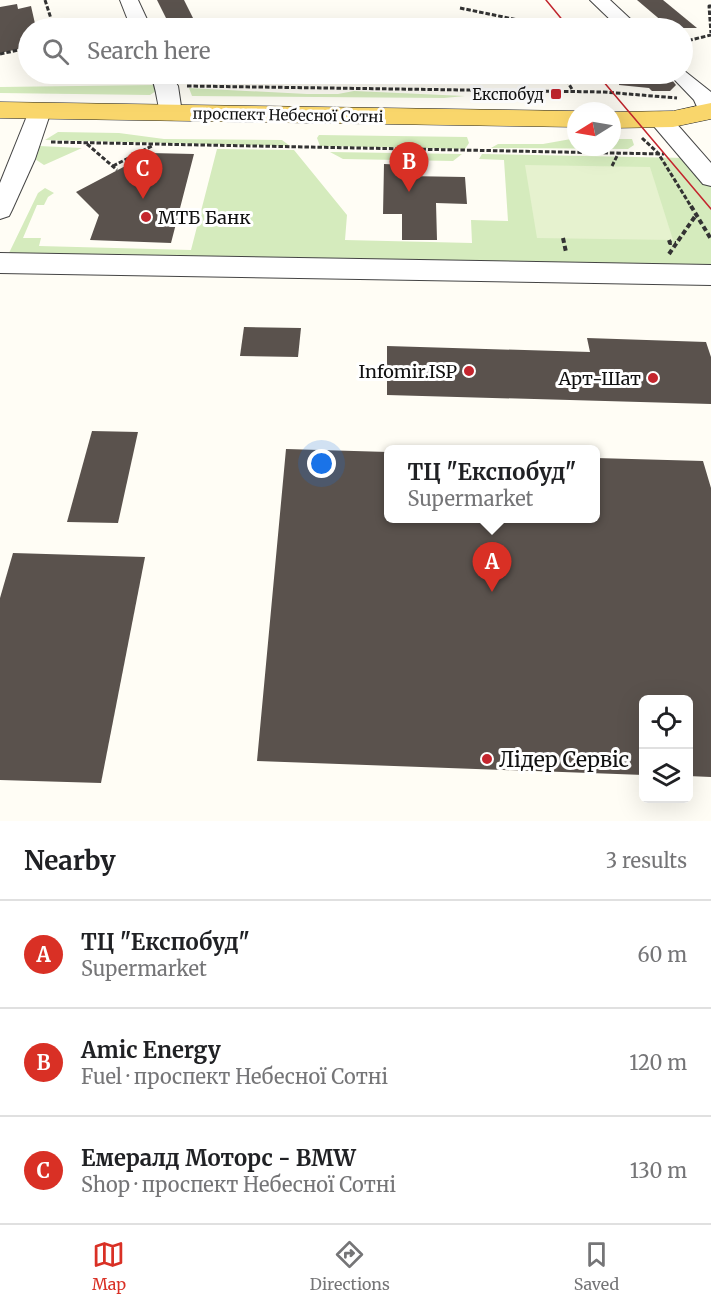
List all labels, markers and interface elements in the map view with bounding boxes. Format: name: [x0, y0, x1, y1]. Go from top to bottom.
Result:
search box: [18, 18, 693, 84]
icon: search: [39, 35, 72, 68]
text: Search here: [87, 37, 210, 65]
place label: Експобуд: [472, 85, 544, 104]
marker: Експобуд: [549, 87, 563, 101]
north arrow: [567, 102, 621, 156]
street label: проспект Небесної Сотні: [192, 104, 384, 126]
pin: B: [390, 142, 428, 192]
pin: C: [124, 150, 162, 199]
place label: МТБ Банк: [158, 206, 251, 229]
marker: МТБ Банк: [139, 210, 153, 224]
place label: Infomir.ISP: [359, 360, 457, 383]
marker: Infomir.ISP: [462, 364, 476, 378]
place label: Арт-Шат: [558, 367, 641, 390]
marker: Арт-Шат: [646, 371, 660, 385]
popup: [384, 445, 600, 523]
your location: [307, 449, 336, 478]
text: ТЦ "Експобуд": [408, 458, 576, 486]
text: Supermarket: [408, 486, 533, 511]
pin: A: [472, 542, 512, 592]
map controls: [639, 695, 693, 803]
button: locate: [639, 695, 693, 749]
place label: Лідер Сервіс: [499, 746, 629, 773]
button: layers: [639, 749, 693, 803]
marker: Лідер Сервіс: [480, 752, 494, 766]
text: Nearby: [24, 844, 116, 877]
text: 3 results: [606, 848, 687, 873]
text: ТЦ "Експобуд": [81, 928, 250, 956]
text: A: [36, 942, 51, 967]
text: 60 m: [637, 942, 687, 967]
text: Supermarket: [81, 956, 207, 981]
text: Amic Energy: [81, 1036, 221, 1064]
text: B: [37, 1050, 50, 1075]
text: 120 m: [629, 1050, 687, 1075]
text: Fuel · проспект Небесної Сотні: [81, 1064, 388, 1089]
text: Емералд Моторс - BMW: [81, 1144, 356, 1172]
text: C: [37, 1158, 50, 1183]
text: 130 m: [630, 1158, 687, 1183]
text: Shop · проспект Небесної Сотні: [81, 1172, 396, 1197]
tab: Map: [92, 1238, 126, 1294]
tab: Directions: [310, 1238, 390, 1294]
tab: Saved: [574, 1238, 619, 1294]

